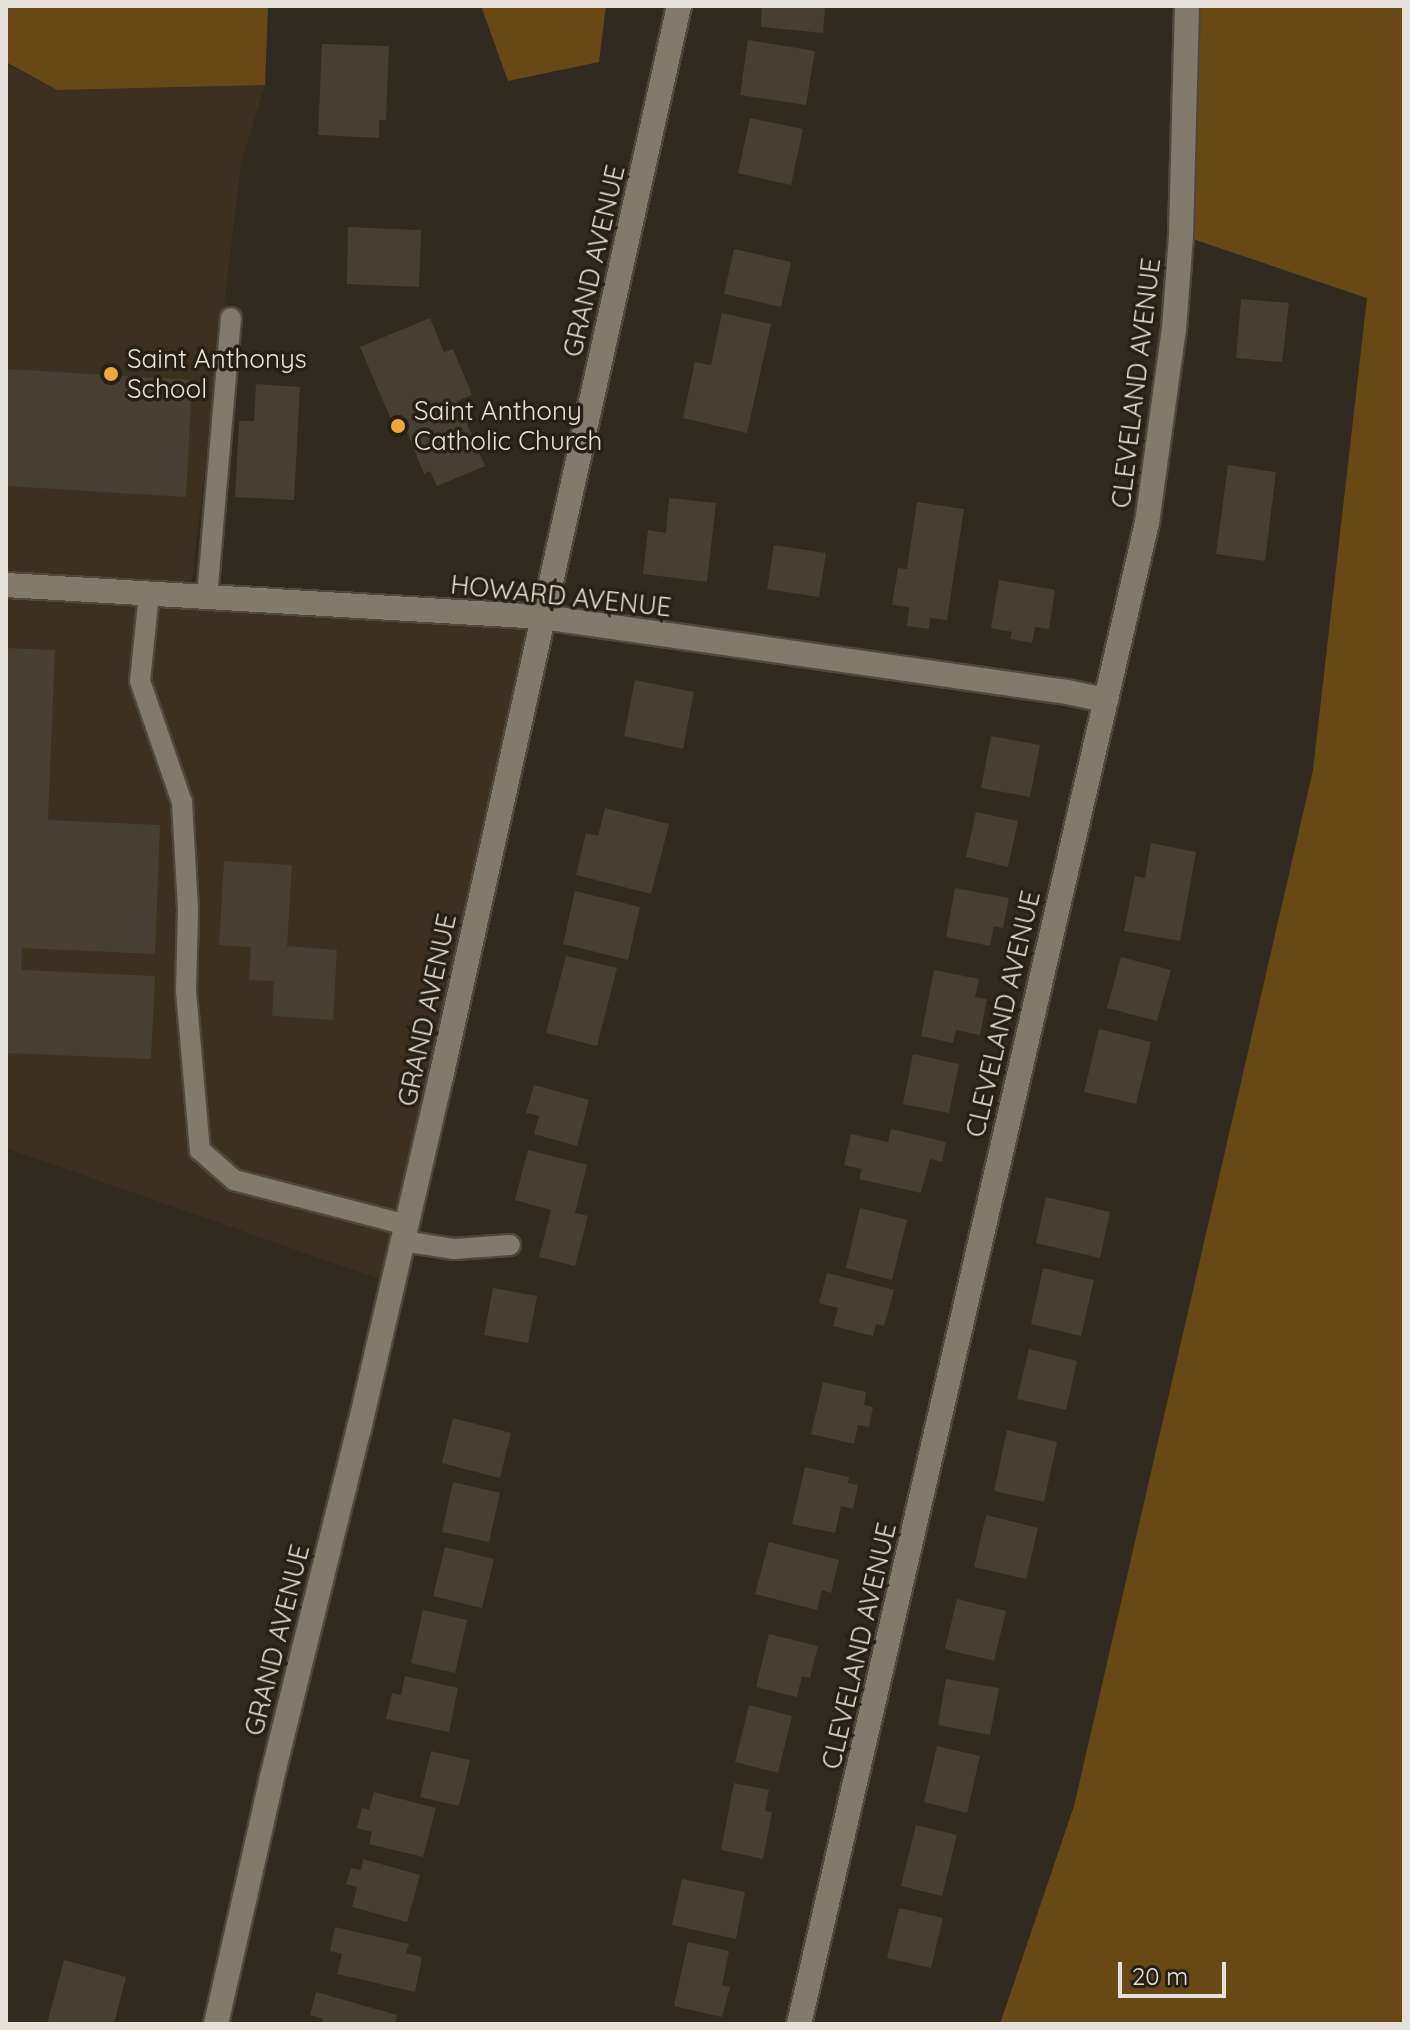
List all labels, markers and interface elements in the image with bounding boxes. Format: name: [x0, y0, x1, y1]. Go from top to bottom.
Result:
street label: GRAND AVENUE: [557, 162, 631, 360]
street label: CLEVELAND AVENUE: [1105, 256, 1167, 510]
place label: Saint Anthonys School: [127, 343, 307, 404]
marker: Saint Anthonys School: [102, 365, 120, 383]
place label: Saint Anthony Catholic Church: [414, 395, 602, 456]
marker: Saint Anthony Catholic Church: [389, 417, 407, 435]
street label: HOWARD AVENUE: [449, 569, 673, 623]
street label: CLEVELAND AVENUE: [959, 888, 1047, 1140]
street label: GRAND AVENUE: [391, 911, 463, 1109]
street label: CLEVELAND AVENUE: [815, 1520, 903, 1772]
street label: GRAND AVENUE: [238, 1541, 316, 1739]
scale bar: [1122, 1946, 1230, 1996]
text: 20 m: [1132, 1961, 1188, 1991]

